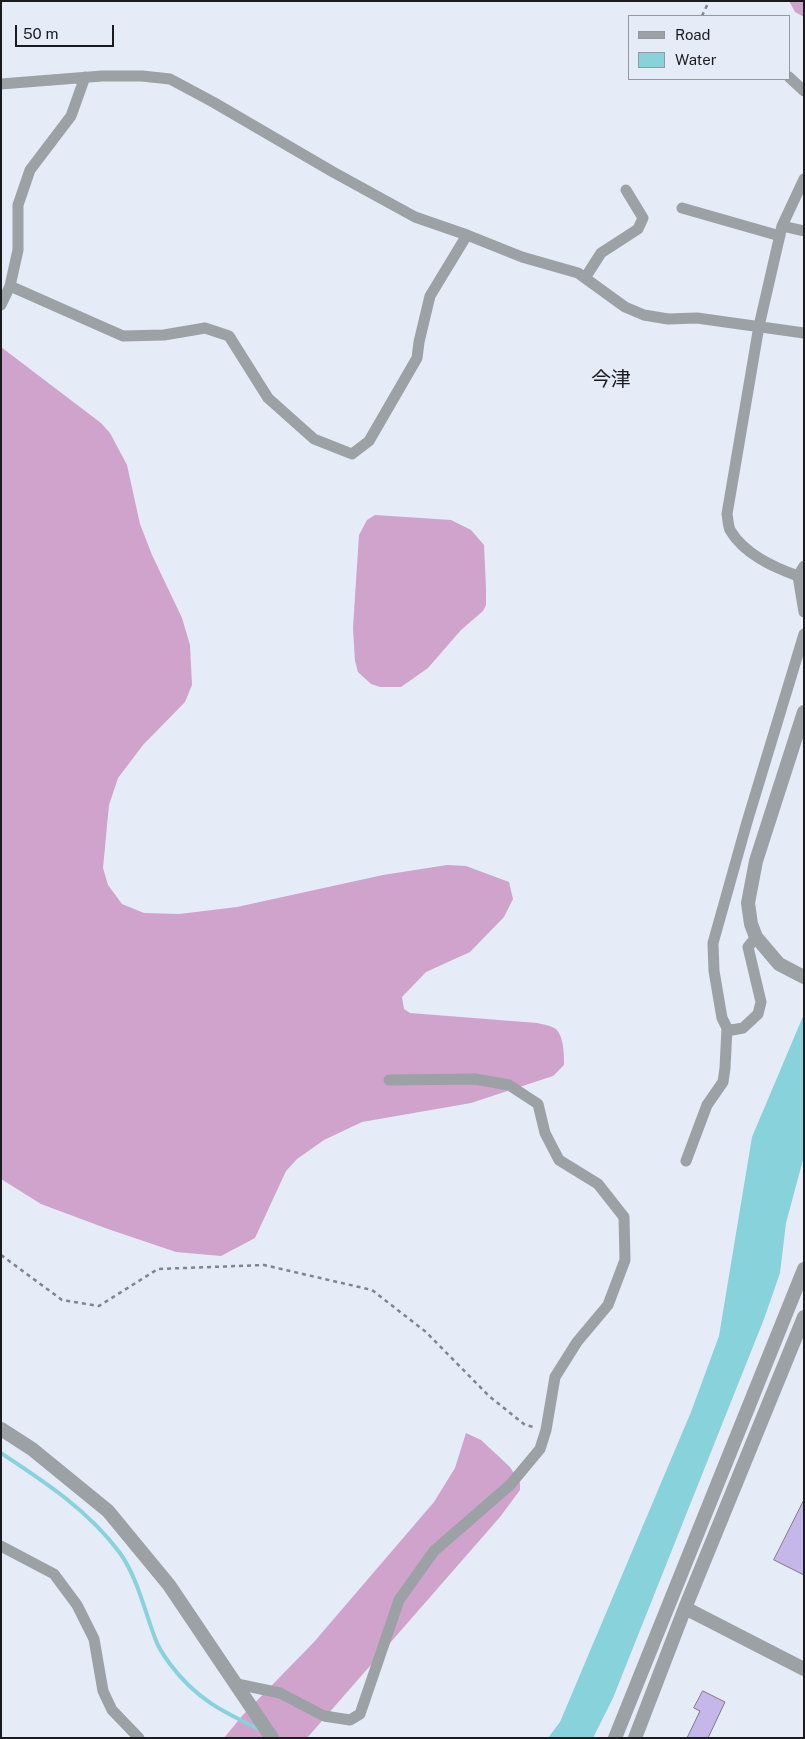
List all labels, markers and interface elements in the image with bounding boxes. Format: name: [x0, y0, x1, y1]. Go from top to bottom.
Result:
scale bar: [18, 15, 116, 47]
legend: [628, 15, 790, 80]
text: 50 m: [23, 25, 58, 42]
text: Road: [675, 26, 711, 43]
text: Water: [675, 51, 717, 68]
district label: 今津: [591, 368, 631, 392]

